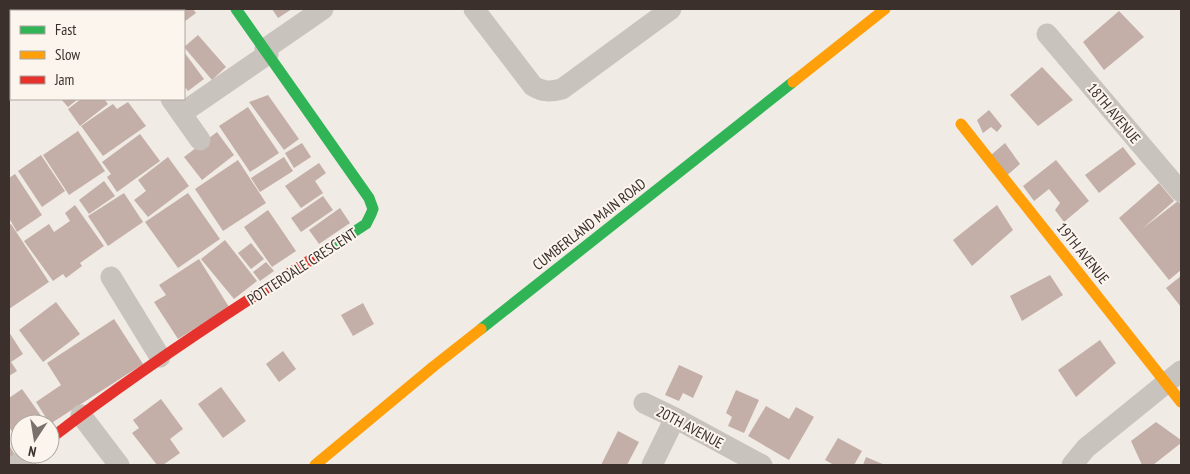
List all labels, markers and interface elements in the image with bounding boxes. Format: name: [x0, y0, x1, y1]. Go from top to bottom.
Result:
legend: [10, 10, 185, 100]
text: Fast: [55, 20, 76, 39]
text: Slow: [55, 45, 80, 64]
text: Jam: [54, 70, 74, 89]
street label: 18TH AVENUE: [1083, 79, 1145, 147]
street label: CUMBERLAND MAIN ROAD: [529, 174, 650, 274]
street label: 19TH AVENUE: [1053, 219, 1113, 287]
street label: POTTERDALE CRESCENT: [244, 223, 361, 309]
street label: 20TH AVENUE: [653, 401, 727, 453]
north arrow: [10, 414, 60, 464]
text: N: [27, 442, 38, 461]

